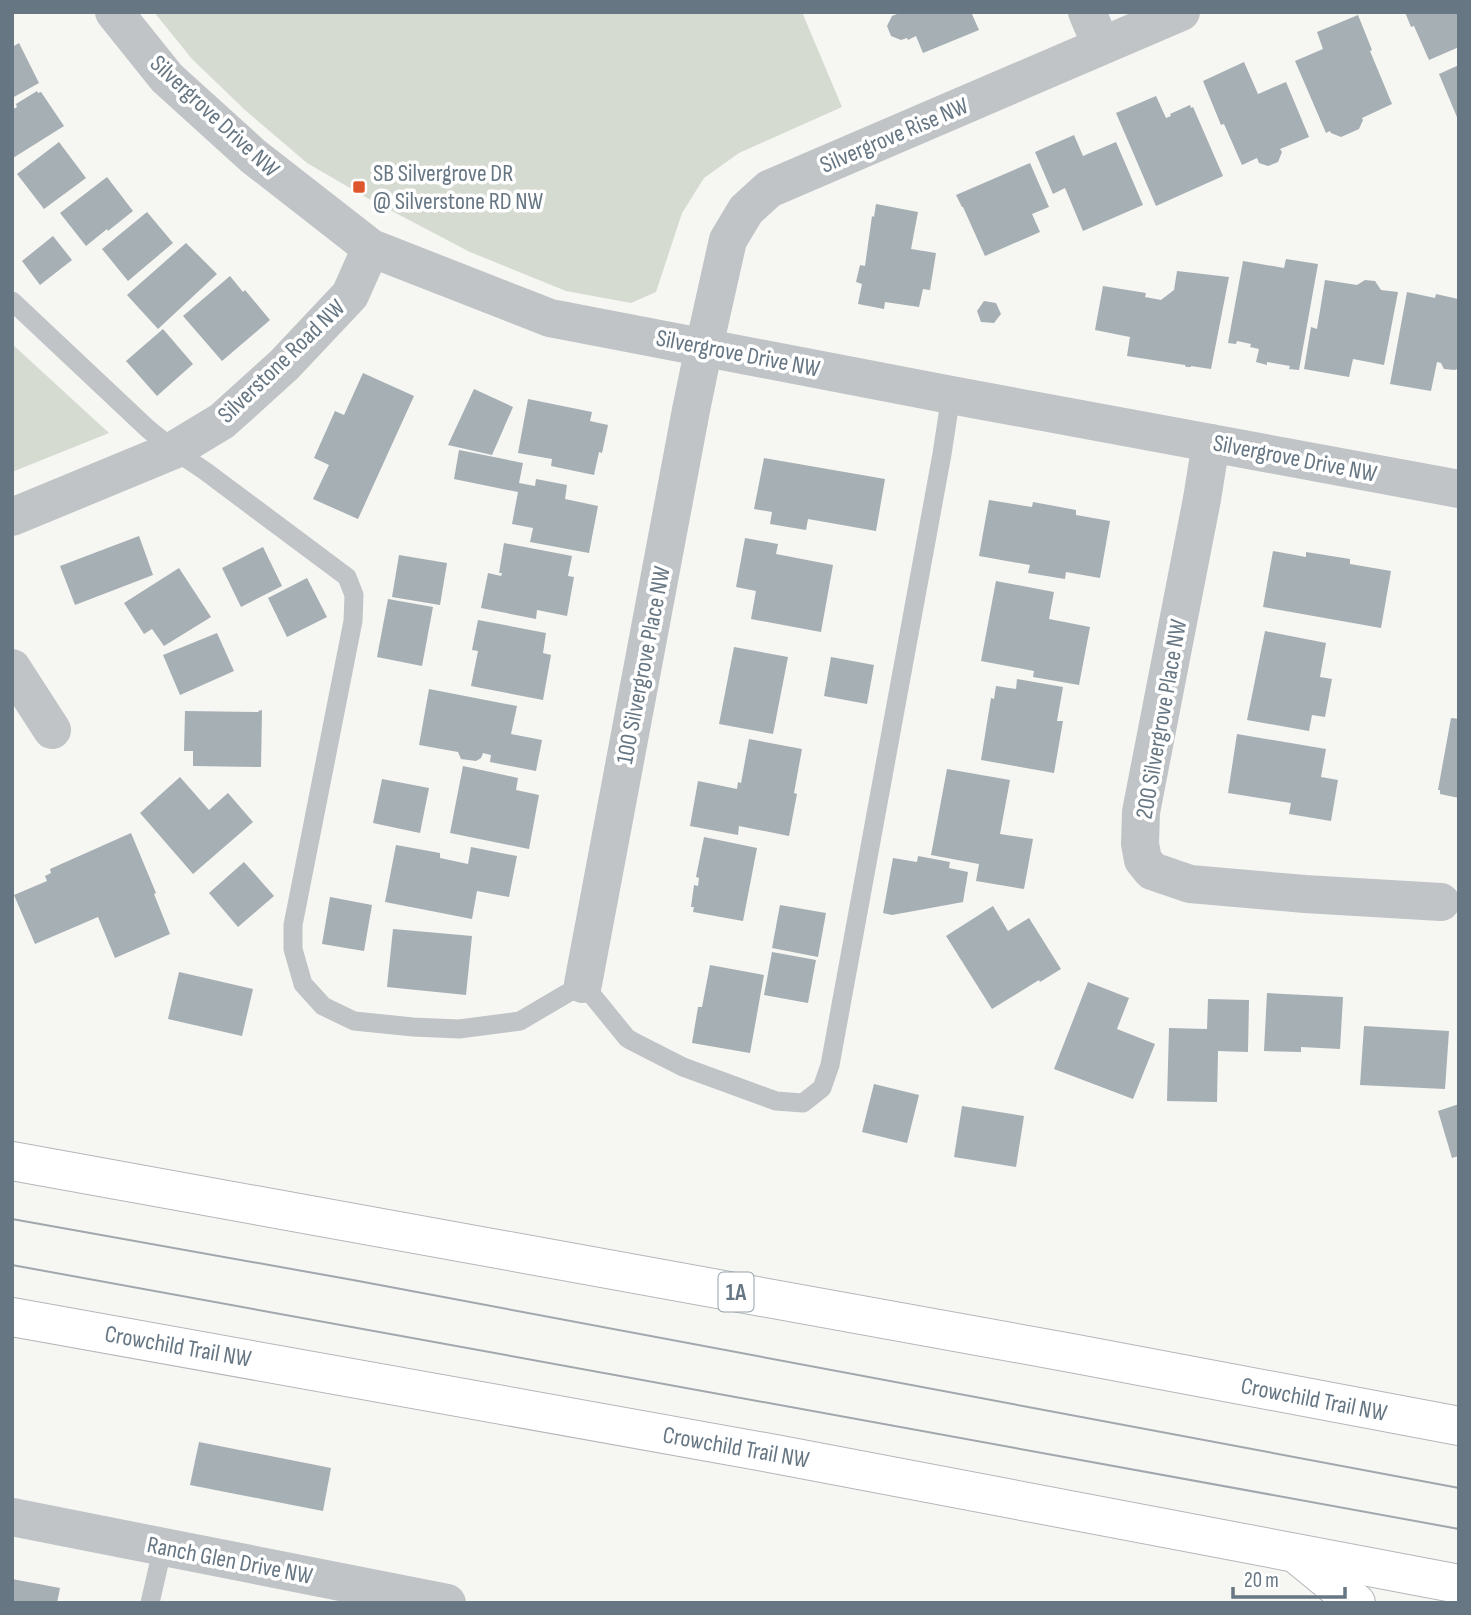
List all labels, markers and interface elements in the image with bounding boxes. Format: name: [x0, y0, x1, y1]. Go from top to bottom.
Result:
street label: Silvergrove Drive NW: [144, 49, 286, 184]
street label: Silvergrove Rise NW: [816, 91, 973, 180]
place label: SB Silvergrove DR @ Silverstone RD NW: [373, 159, 544, 216]
marker: SB Silvergrove DR @ Silverstone RD NW: [351, 179, 367, 195]
street label: Silverstone Road NW: [212, 293, 351, 429]
street label: Silvergrove Drive NW: [654, 323, 823, 384]
street label: Silvergrove Drive NW: [1211, 428, 1380, 489]
street label: 100 Silvergrove Place NW: [610, 563, 677, 766]
street label: 200 Silvergrove Place NW: [1130, 617, 1193, 821]
road number: 1A: [718, 1273, 754, 1312]
street label: Crowchild Trail NW: [102, 1319, 254, 1374]
street label: Crowchild Trail NW: [1238, 1371, 1390, 1428]
street label: Crowchild Trail NW: [660, 1420, 812, 1475]
street label: Ranch Glen Drive NW: [145, 1530, 315, 1591]
scale bar: [1233, 1556, 1345, 1600]
text: 20 m: [1244, 1568, 1279, 1593]

